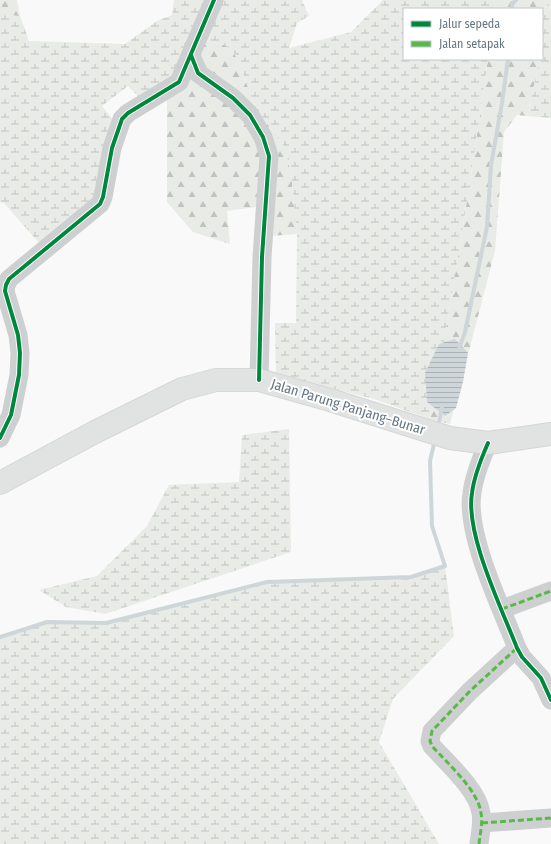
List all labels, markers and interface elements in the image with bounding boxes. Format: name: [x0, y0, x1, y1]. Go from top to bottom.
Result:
legend: [403, 8, 543, 60]
text: Jalur sepeda: [439, 17, 500, 31]
text: Jalan setapak: [439, 37, 505, 51]
street label: Jalan Parung Panjang–Bunar: [269, 375, 427, 439]

